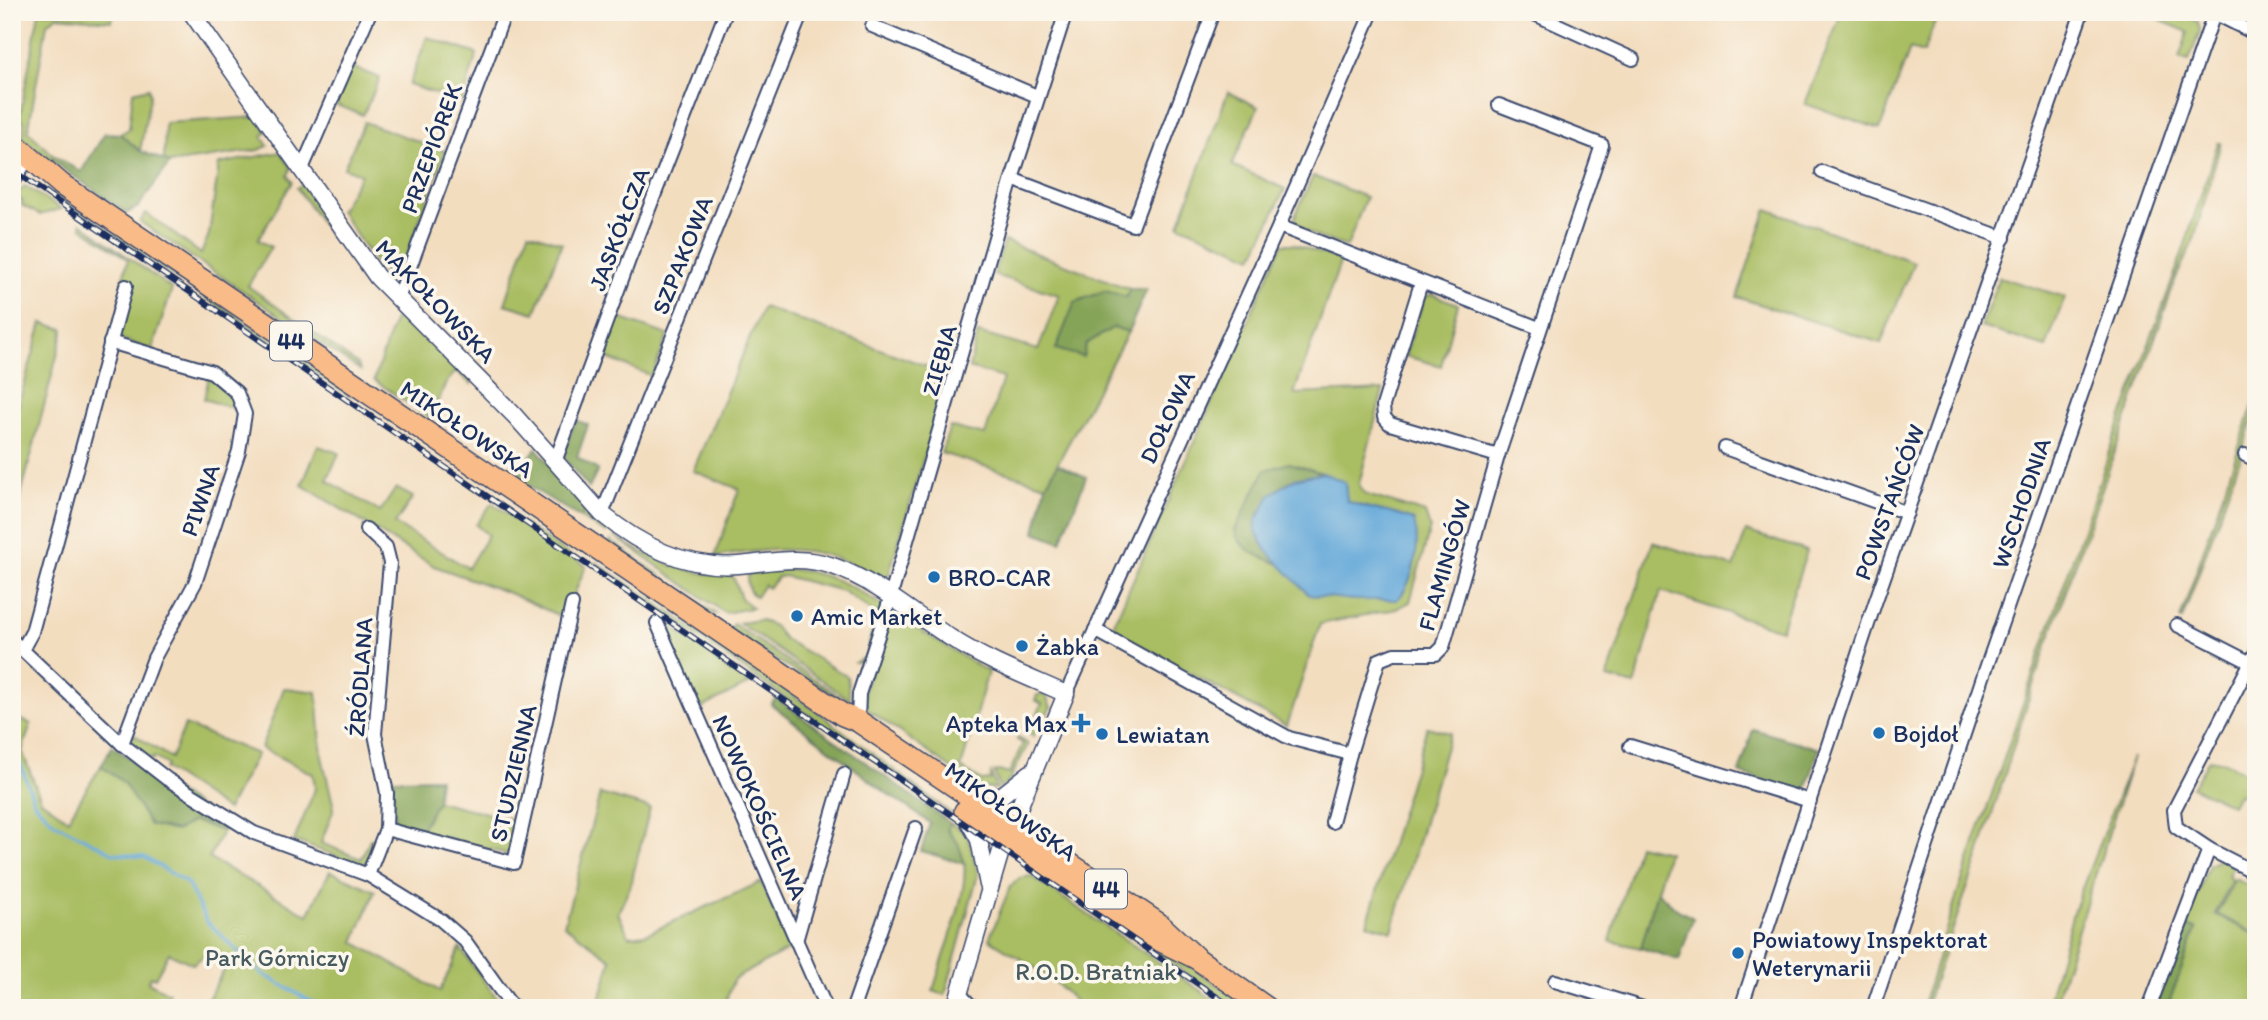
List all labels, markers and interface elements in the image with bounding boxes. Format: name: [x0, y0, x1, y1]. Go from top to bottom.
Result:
street label: PRZEPIÓREK: [394, 78, 468, 217]
street label: JASKÓŁCZA: [582, 163, 656, 295]
street label: SZPAKOWA: [645, 192, 719, 318]
street label: MĄKOŁOWSKA: [370, 233, 502, 369]
street label: ZIĘBIA: [915, 321, 963, 399]
road number: 44: [270, 322, 312, 360]
street label: DOŁOWA: [1133, 366, 1201, 468]
street label: MIKOŁOWSKA: [395, 374, 539, 484]
street label: POWSTAŃCÓW: [1847, 420, 1931, 584]
street label: WSCHODNIA: [1985, 434, 2057, 572]
street label: PIWNA: [174, 460, 226, 540]
street label: FLAMINGÓW: [1411, 496, 1477, 634]
place label: BRO-CAR: [948, 563, 1051, 592]
marker: BRO-CAR: [926, 569, 942, 585]
place label: Amic Market: [811, 602, 942, 631]
marker: Amic Market: [789, 608, 805, 624]
street label: ŹRÓDLANA: [341, 616, 379, 738]
place label: Żabka: [1036, 632, 1099, 661]
marker: Żabka: [1014, 638, 1030, 654]
street label: STUDZIENNA: [483, 702, 543, 844]
place label: Apteka Max: [946, 709, 1067, 738]
street label: NOWOKOŚCIELNA: [706, 710, 814, 904]
marker: Apteka Max: [1073, 715, 1089, 731]
place label: Bojdoł: [1893, 719, 1959, 748]
place label: Lewiatan: [1116, 720, 1210, 749]
marker: Bojdoł: [1871, 725, 1887, 741]
marker: Lewiatan: [1094, 726, 1110, 742]
street label: MIKOŁOWSKA: [939, 755, 1083, 867]
road number: 44: [1085, 870, 1127, 908]
place label: Powiatowy Inspektorat Weterynarii: [1752, 925, 1988, 982]
park label: Park Górniczy: [205, 943, 349, 972]
marker: Powiatowy Inspektorat Weterynarii: [1730, 945, 1746, 961]
park label: R.O.D. Bratniak: [1015, 957, 1177, 986]

